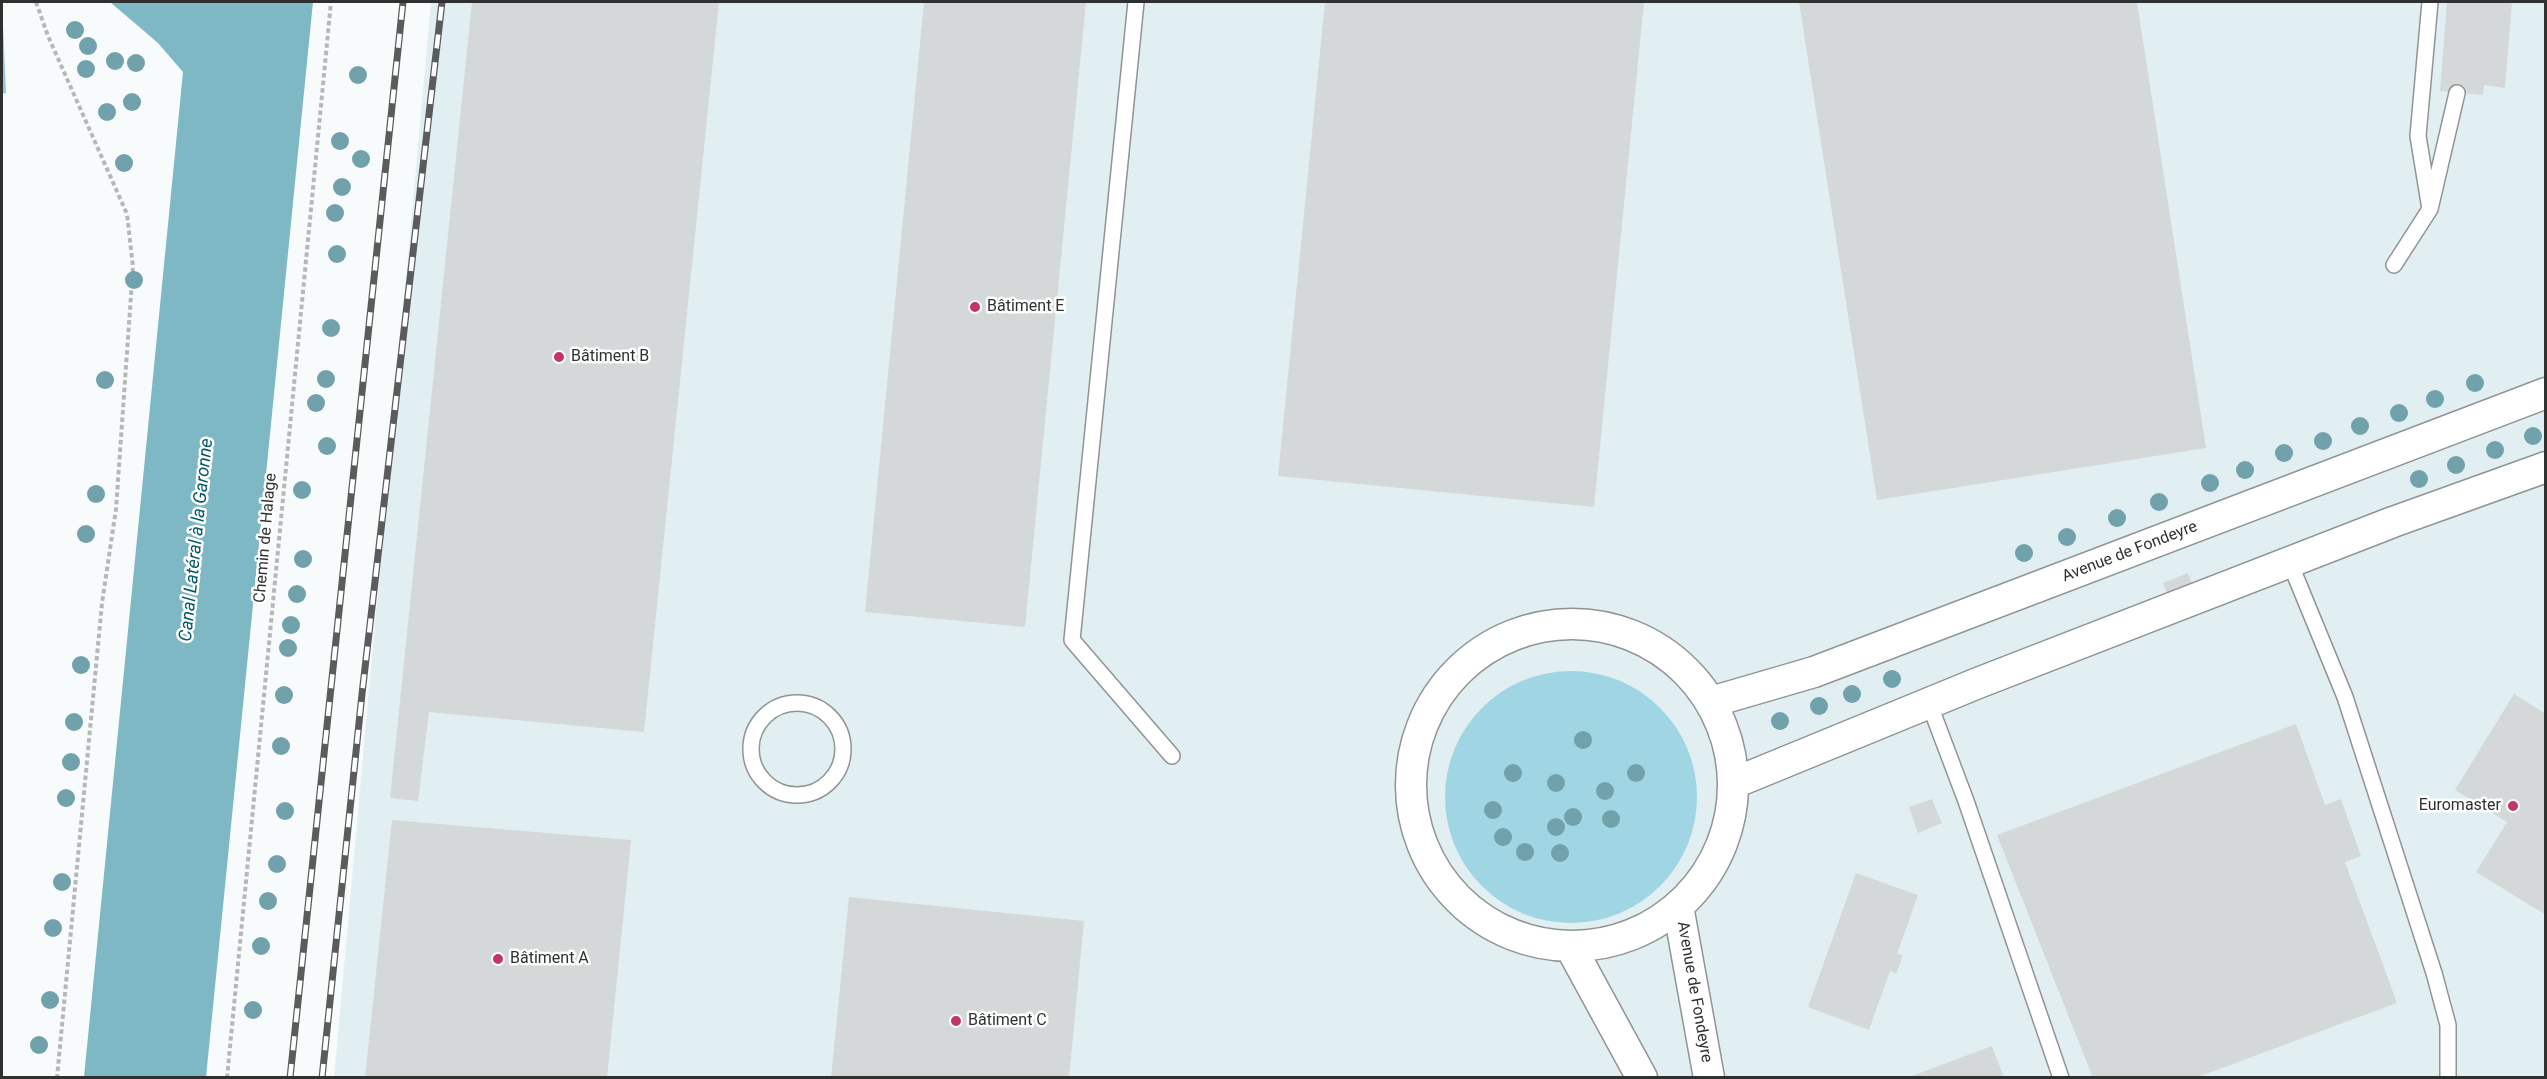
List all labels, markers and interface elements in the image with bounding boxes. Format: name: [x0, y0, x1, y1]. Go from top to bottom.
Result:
place label: Bâtiment E: [987, 297, 1064, 317]
marker: Bâtiment E: [968, 300, 982, 314]
place label: Bâtiment B: [571, 347, 649, 367]
marker: Bâtiment B: [552, 350, 566, 364]
water label: Canal Latéral à la Garonne: [176, 437, 218, 643]
street label: Chemin de Halage: [251, 472, 281, 604]
street label: Avenue de Fondeyre: [2060, 517, 2200, 587]
place label: Euromaster: [2419, 796, 2501, 816]
marker: Euromaster: [2506, 799, 2520, 813]
street label: Avenue de Fondeyre: [1672, 920, 1716, 1064]
place label: Bâtiment A: [510, 949, 589, 969]
marker: Bâtiment A: [491, 952, 505, 966]
place label: Bâtiment C: [968, 1011, 1047, 1031]
marker: Bâtiment C: [949, 1014, 963, 1028]

